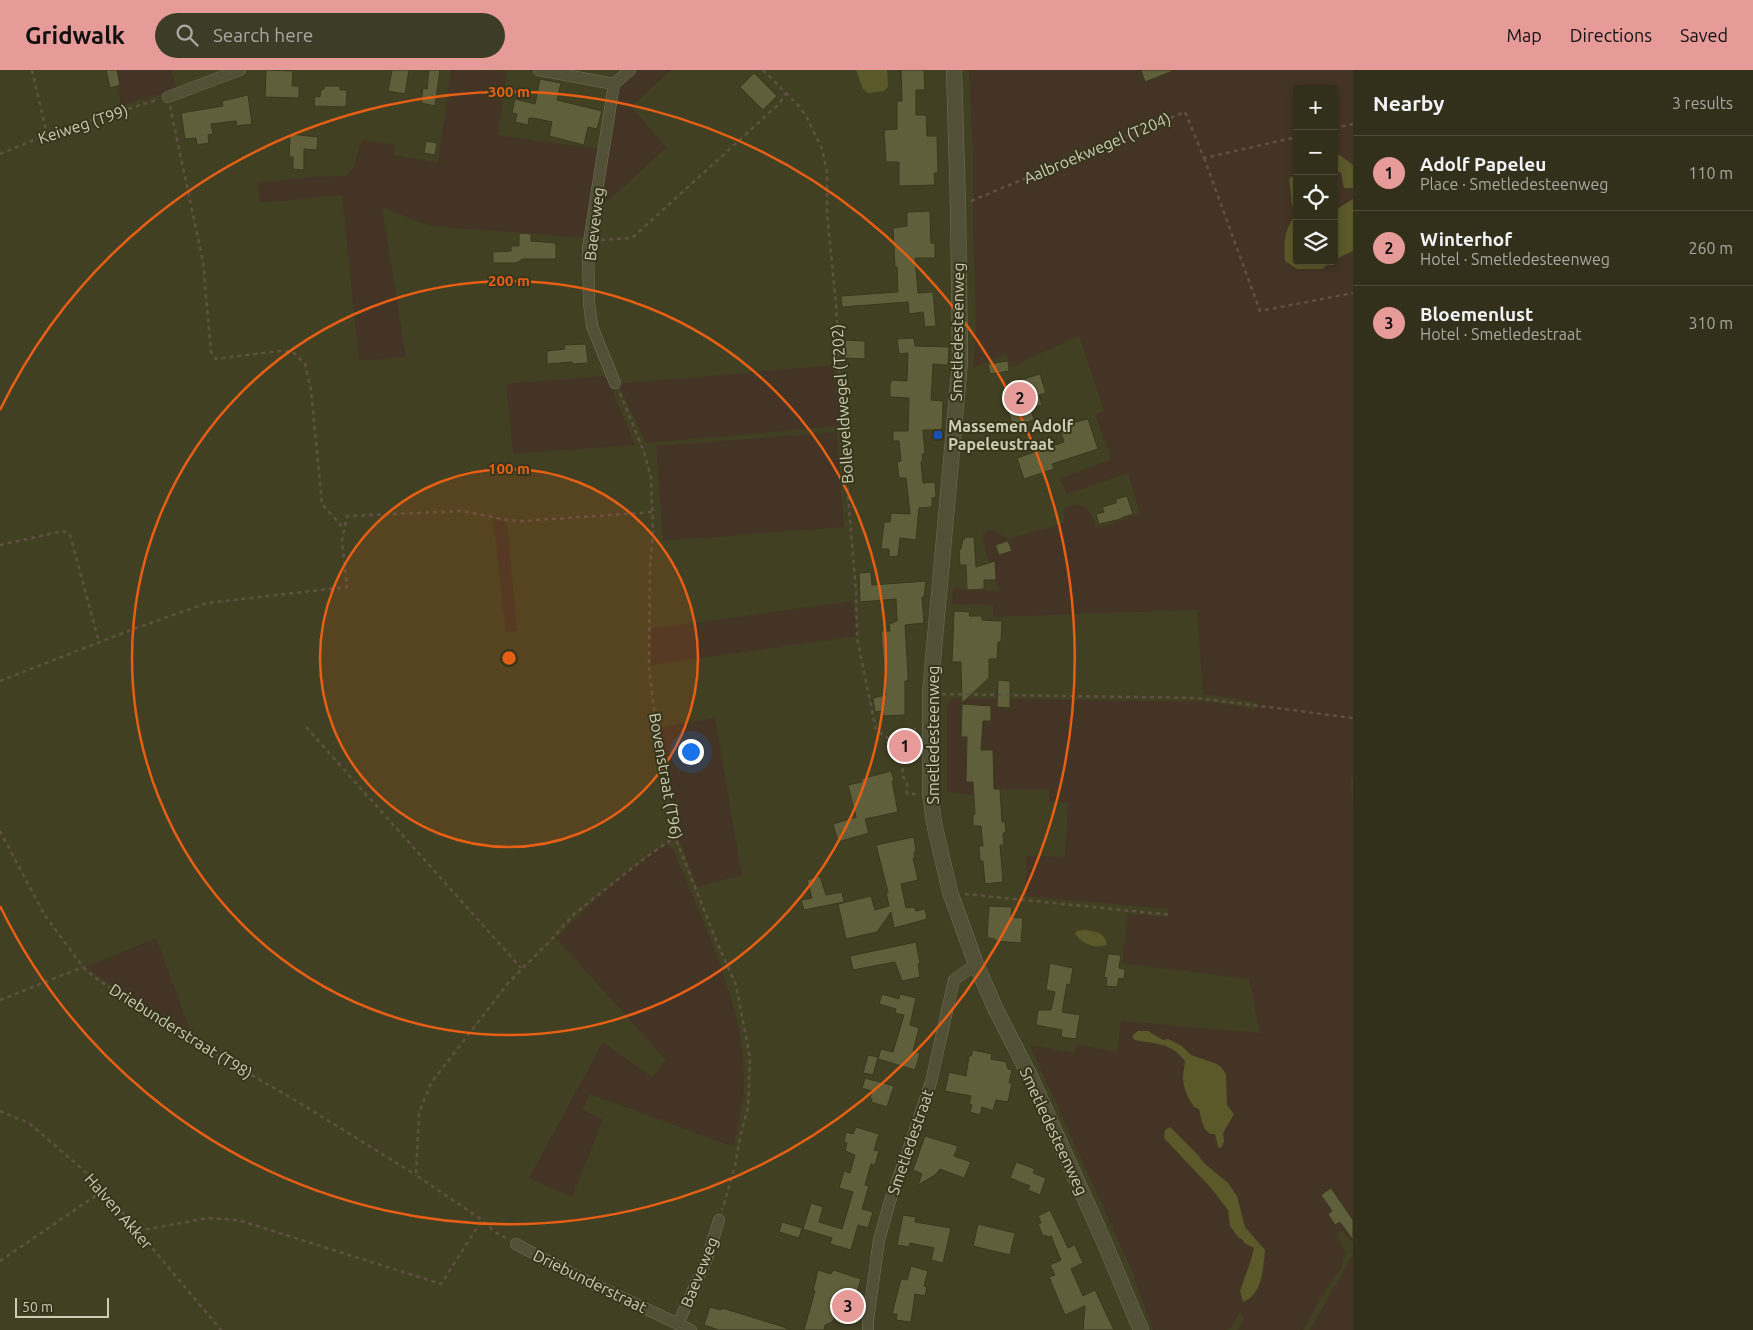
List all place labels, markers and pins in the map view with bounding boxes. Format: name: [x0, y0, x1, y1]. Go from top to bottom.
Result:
pin: 2: [1004, 379, 1036, 417]
place label: Massemen Adolf Papeleustraat: [948, 417, 1074, 453]
marker: Massemen Adolf Papeleustraat: [932, 429, 944, 441]
centre of rings: [500, 649, 518, 667]
pin: 1: [889, 727, 921, 765]
pin: 3: [832, 1287, 864, 1325]

